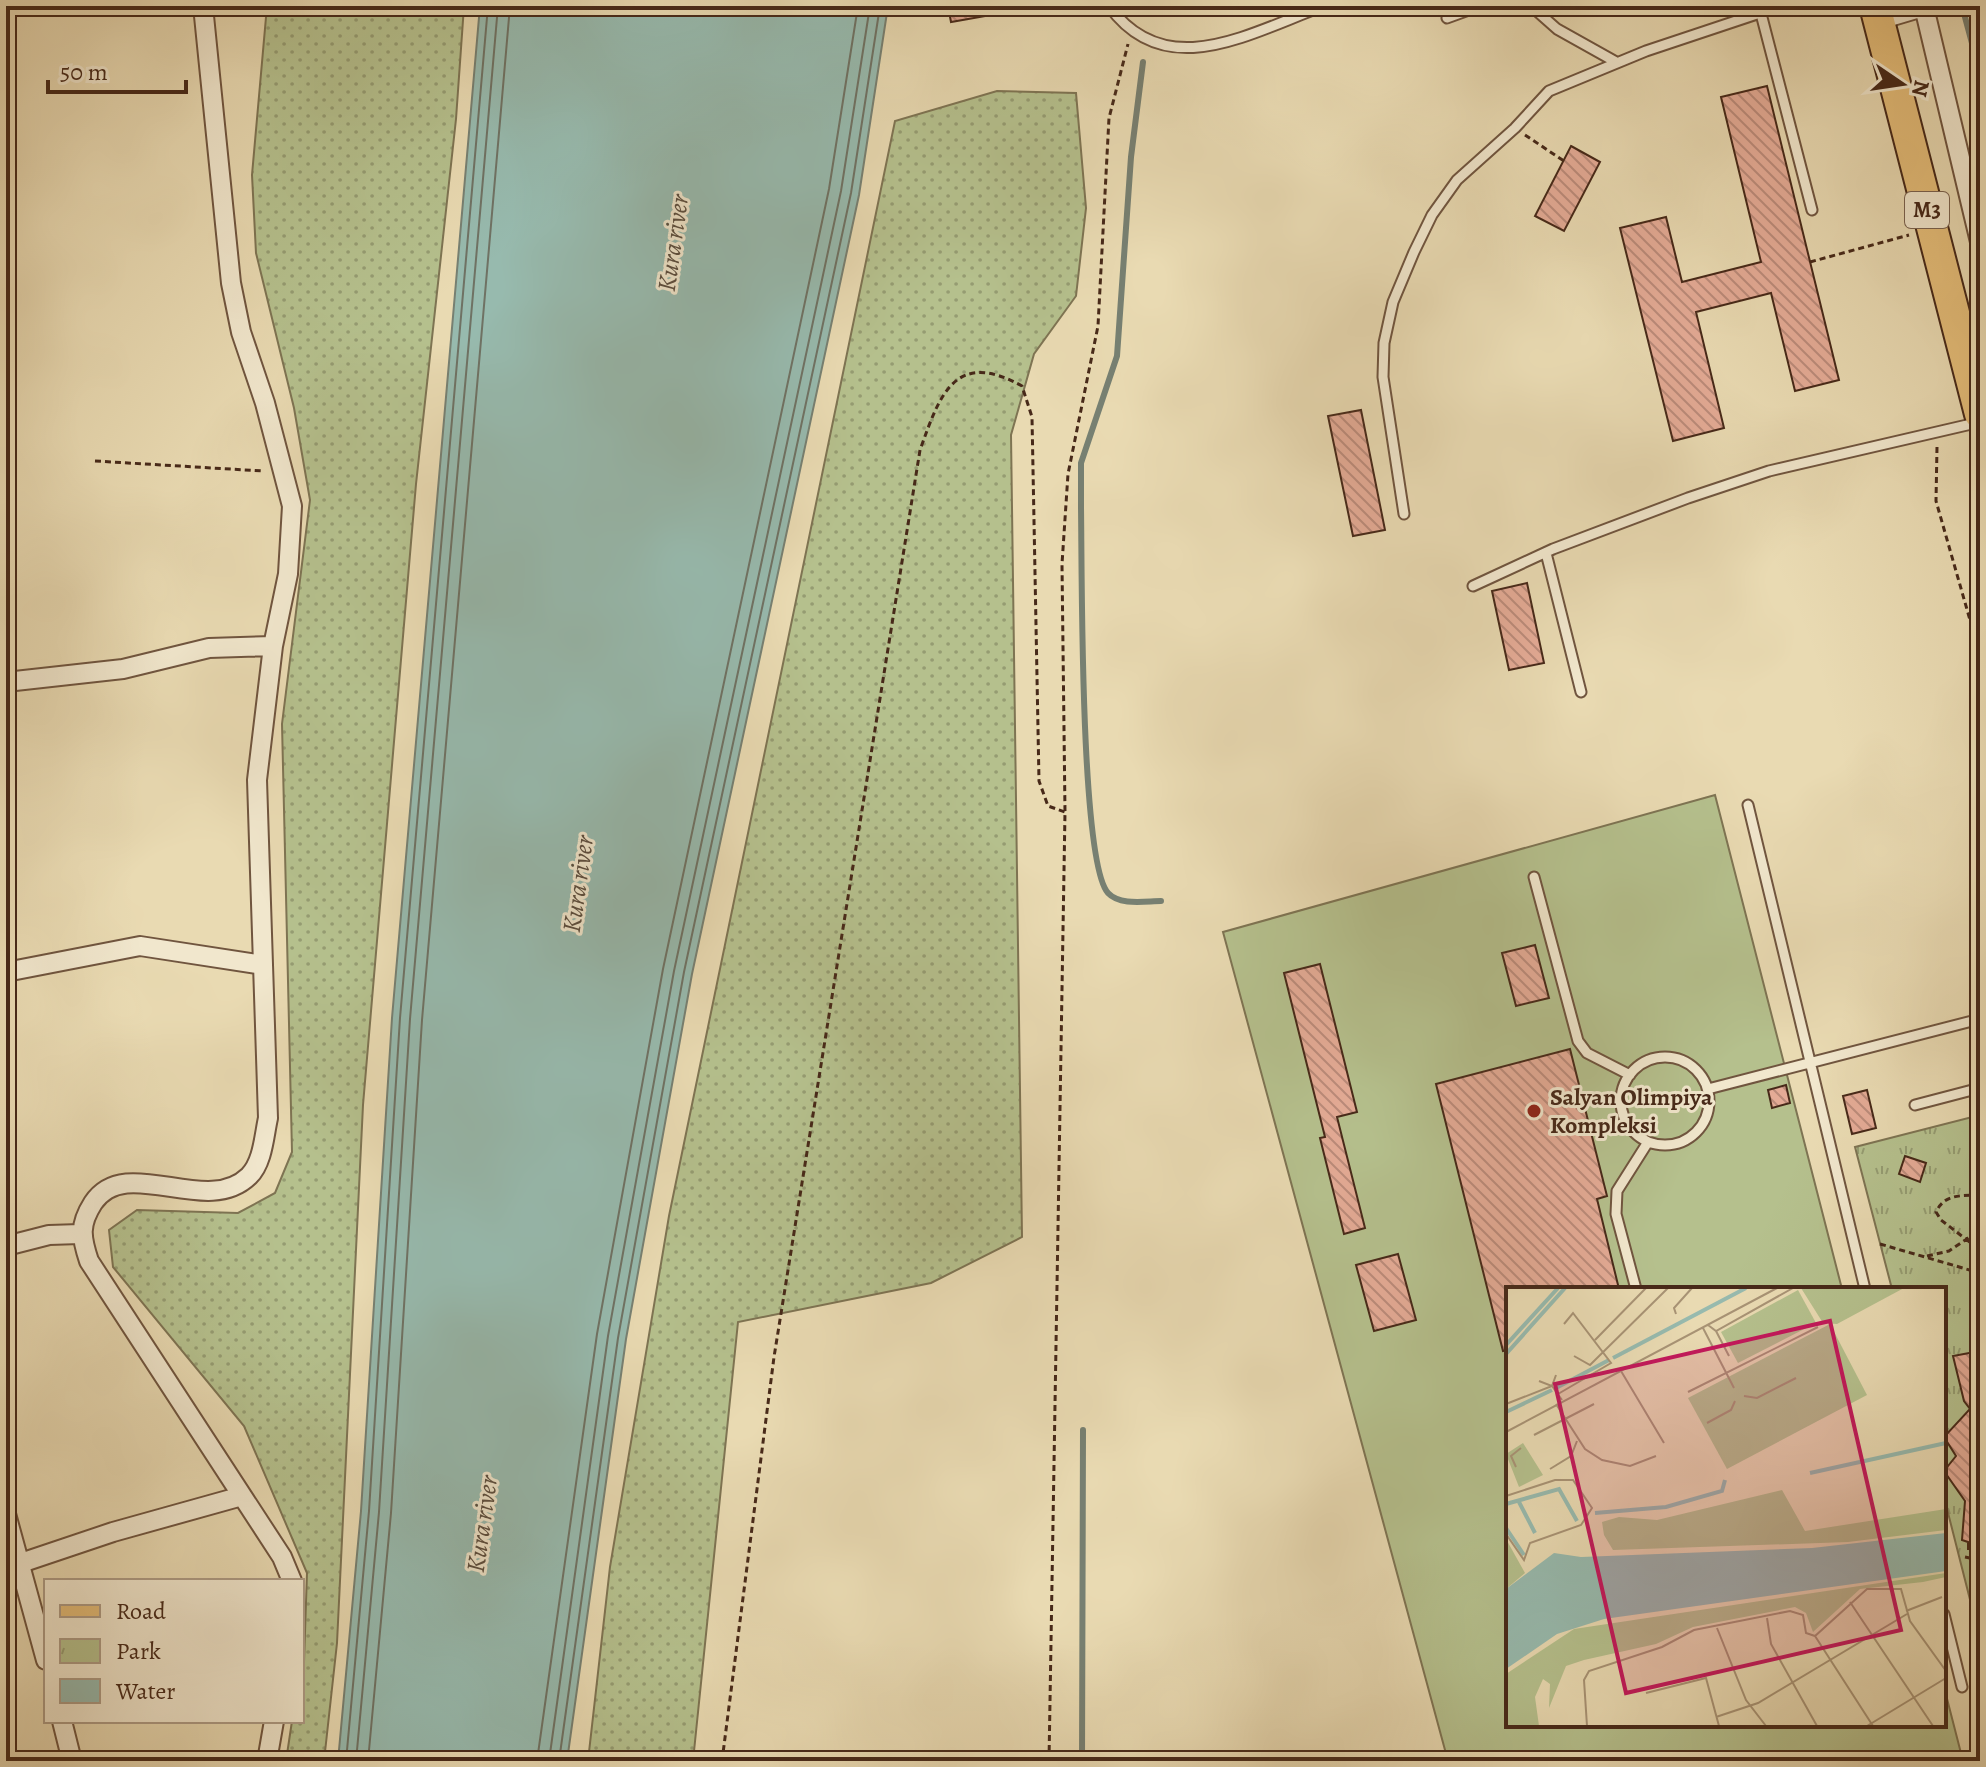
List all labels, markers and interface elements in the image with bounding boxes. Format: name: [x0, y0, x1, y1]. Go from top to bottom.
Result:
scale bar: [48, 44, 186, 94]
north arrow: [1862, 44, 1942, 124]
text: 50 m: [60, 56, 108, 88]
text: N: [1904, 77, 1937, 99]
water label: Kura river: [649, 191, 697, 294]
road number: M3: [1905, 192, 1949, 228]
water label: Kura river: [554, 832, 602, 935]
place label: Salyan Olimpiya Kompleksi: [1550, 1081, 1713, 1141]
marker: Salyan Olimpiya Kompleksi: [1525, 1102, 1543, 1120]
inset map: [1506, 1287, 1946, 1727]
water label: Kura river: [458, 1472, 506, 1575]
legend: [44, 1579, 304, 1723]
text: Road: [116, 1595, 166, 1627]
text: Park: [116, 1635, 161, 1667]
text: Water: [115, 1675, 176, 1707]

